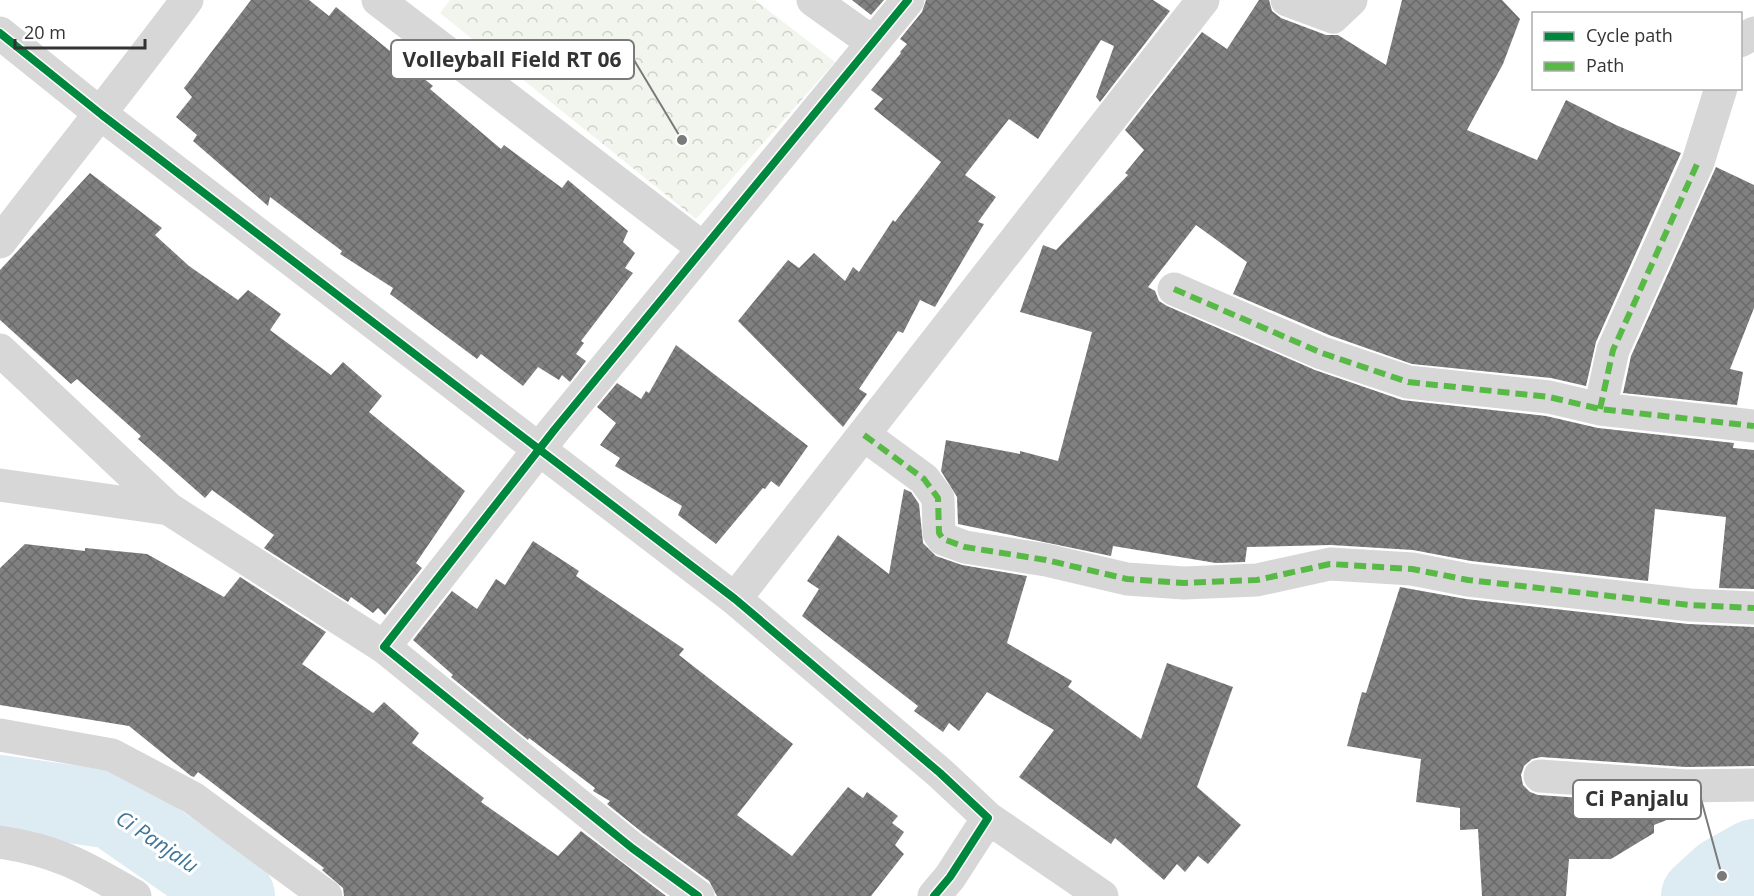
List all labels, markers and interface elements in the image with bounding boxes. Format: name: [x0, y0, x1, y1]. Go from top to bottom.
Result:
scale bar: [15, 12, 146, 50]
legend: [1532, 12, 1742, 90]
text: 20 m: [24, 20, 66, 44]
text: Cycle path: [1586, 23, 1673, 47]
callout: Volleyball Field RT 06: [391, 40, 634, 79]
text: Volleyball Field RT 06: [402, 45, 622, 73]
text: Path: [1586, 53, 1624, 77]
callout: Ci Panjalu: [1573, 780, 1701, 819]
text: Ci Panjalu: [1585, 784, 1689, 812]
water label: Ci Panjalu: [111, 803, 204, 879]

